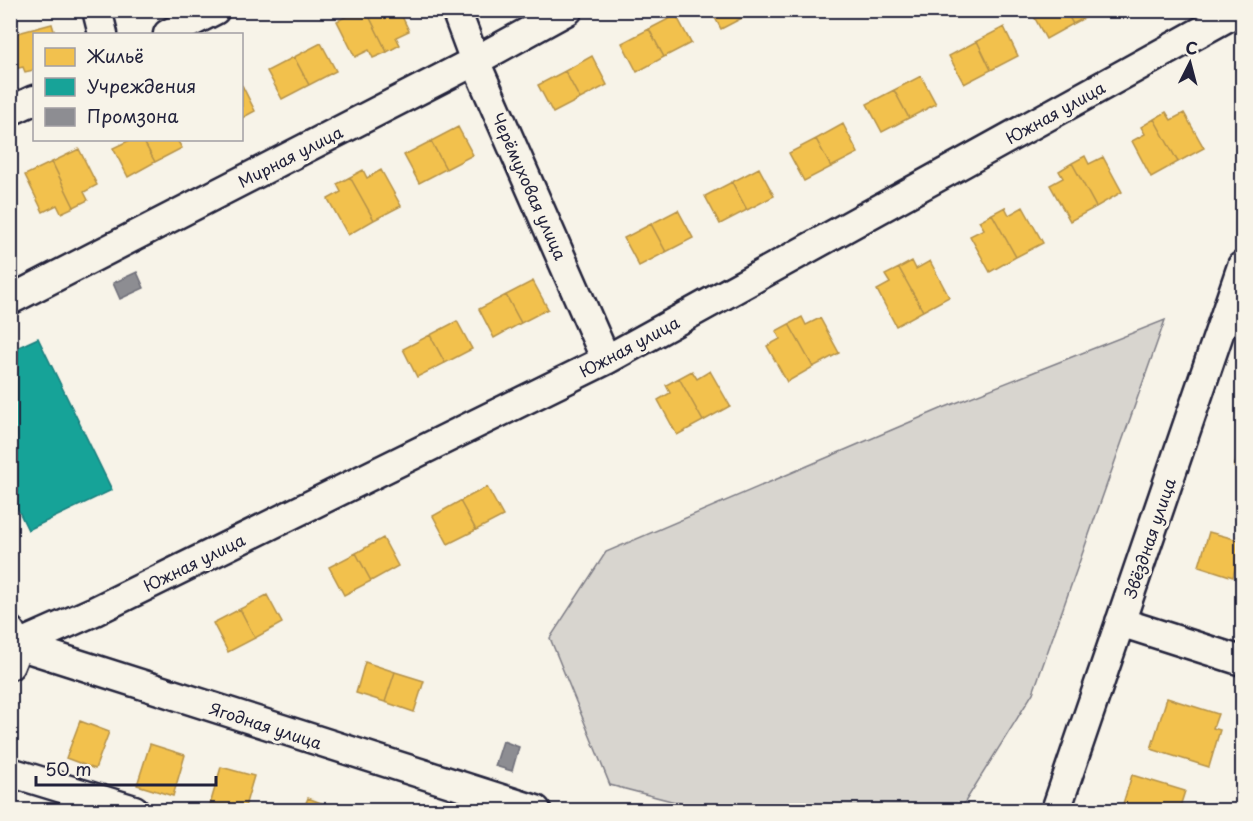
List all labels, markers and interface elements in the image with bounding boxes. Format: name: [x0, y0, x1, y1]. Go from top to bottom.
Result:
legend: [33, 33, 243, 141]
north arrow: [1160, 33, 1220, 93]
text: С: [1184, 35, 1199, 60]
text: Жильё: [86, 42, 144, 69]
text: Учреждения: [87, 72, 196, 99]
street label: Южная улица: [1001, 75, 1109, 149]
text: Промзона: [87, 102, 179, 129]
street label: Черёмуховая улица: [487, 109, 573, 263]
street label: Мирная улица: [233, 119, 347, 193]
street label: Южная улица: [575, 310, 683, 382]
street label: Звёздная улица: [1117, 475, 1181, 601]
street label: Южная улица: [139, 527, 249, 597]
street label: Ягодная улица: [207, 696, 325, 754]
scale bar: [36, 749, 216, 787]
text: 50 m: [45, 755, 92, 782]

